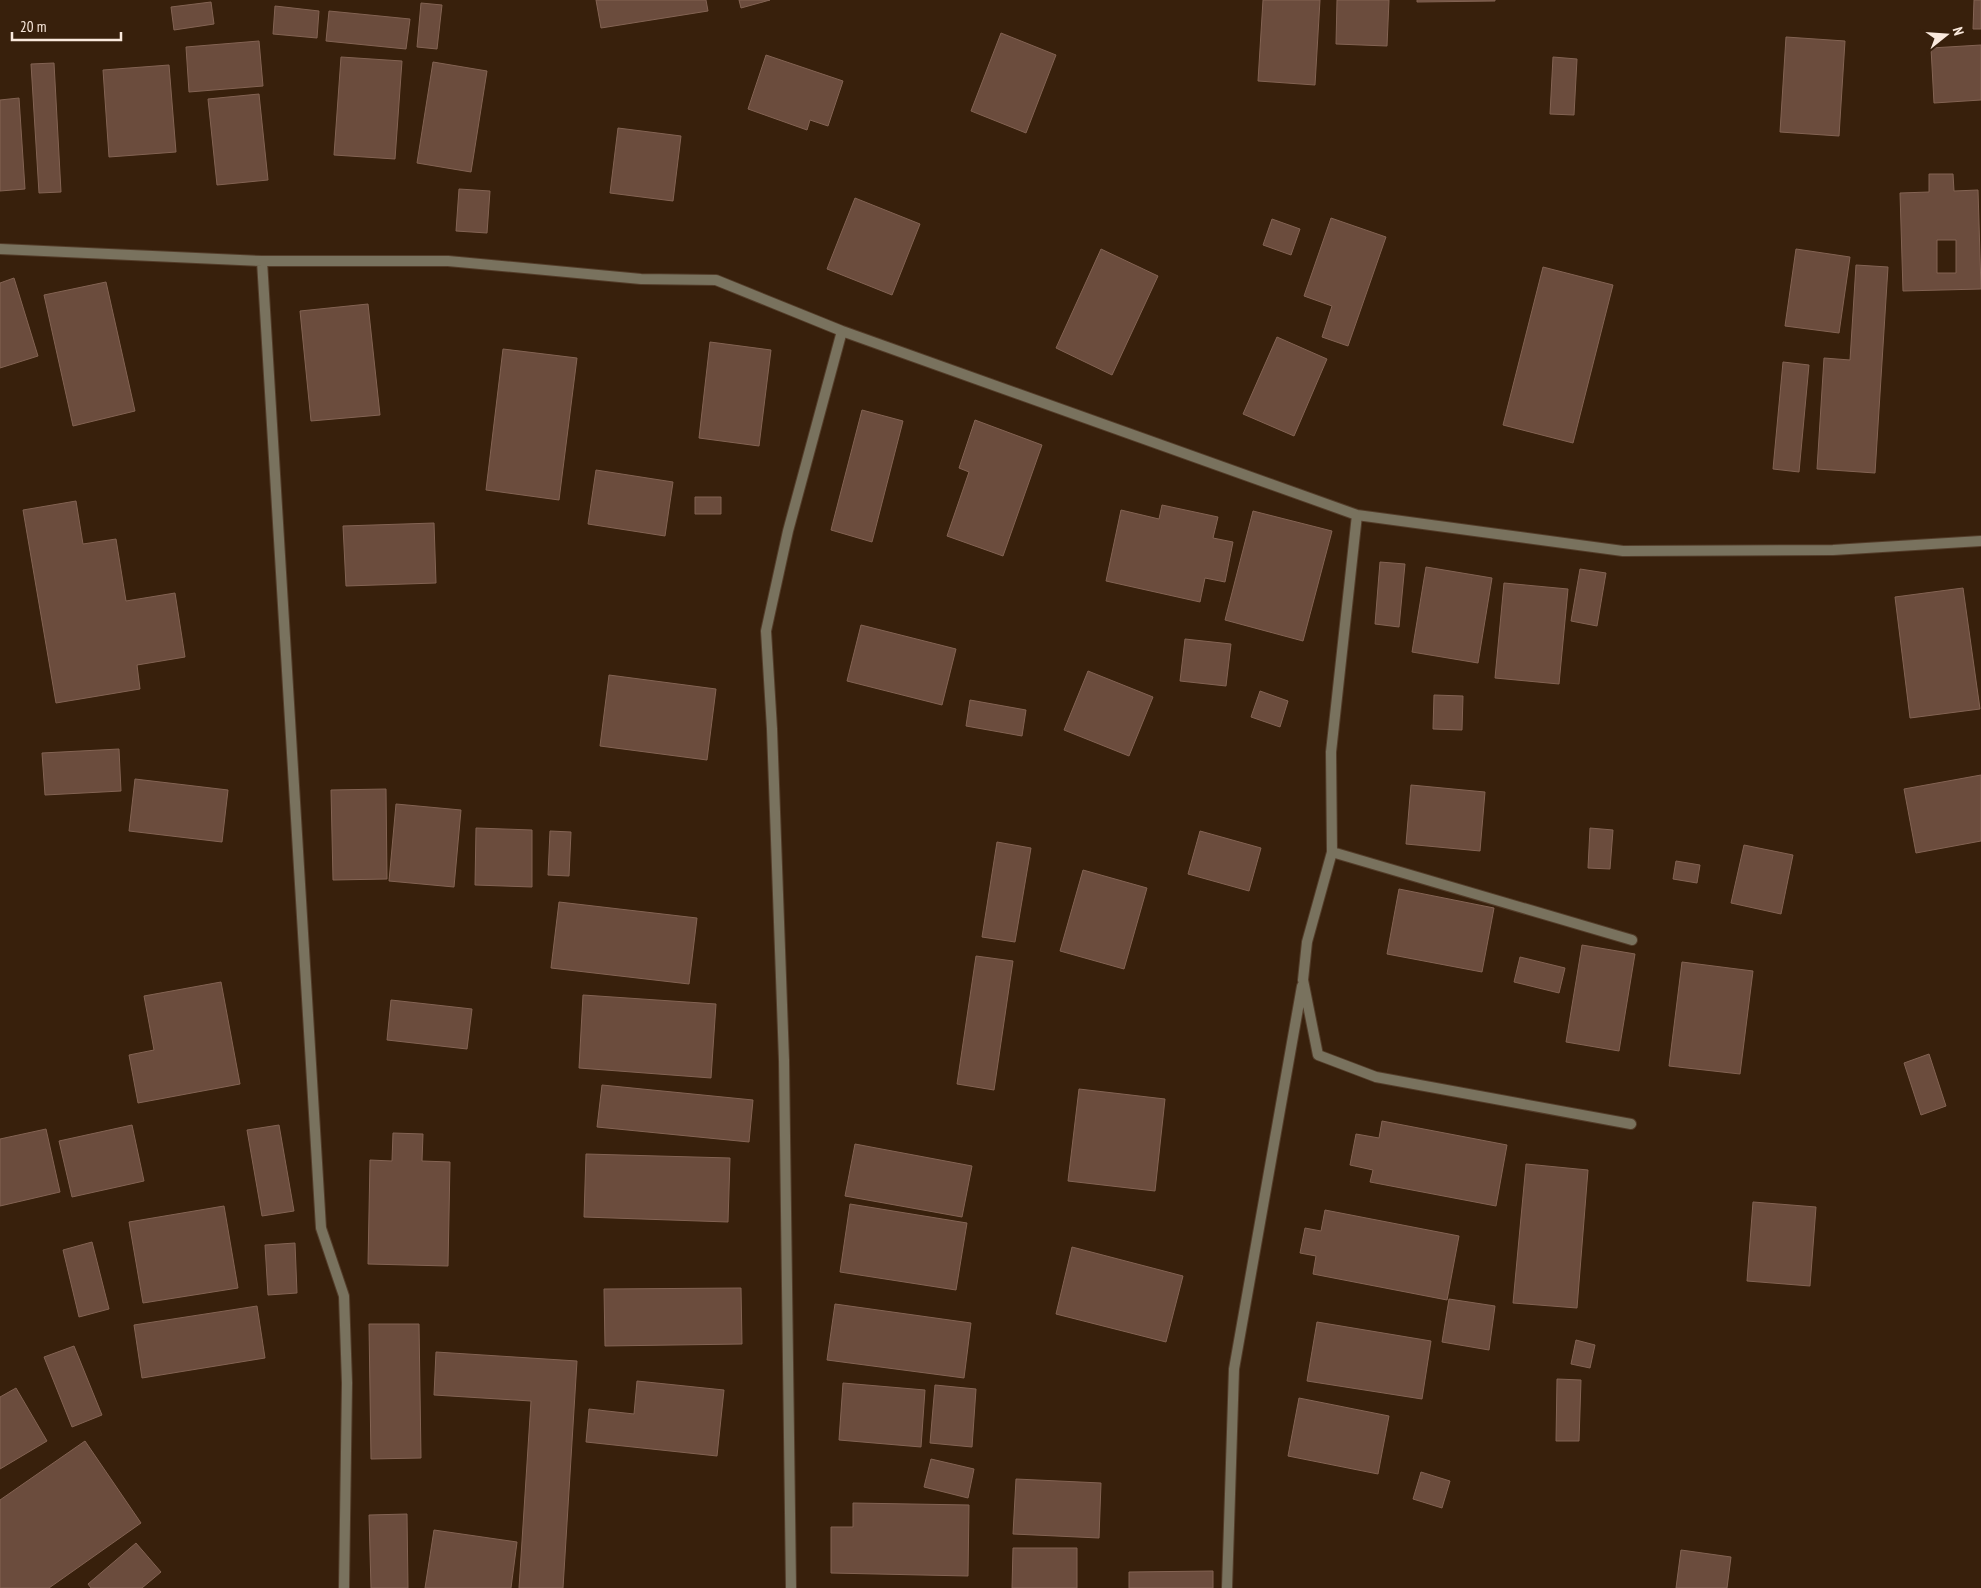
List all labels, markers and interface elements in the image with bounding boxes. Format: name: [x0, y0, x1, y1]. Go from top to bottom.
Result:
scale bar: [12, 10, 121, 42]
north arrow: [1921, 10, 1971, 60]
text: 20 m: [20, 17, 46, 36]
text: N: [1949, 25, 1968, 37]

